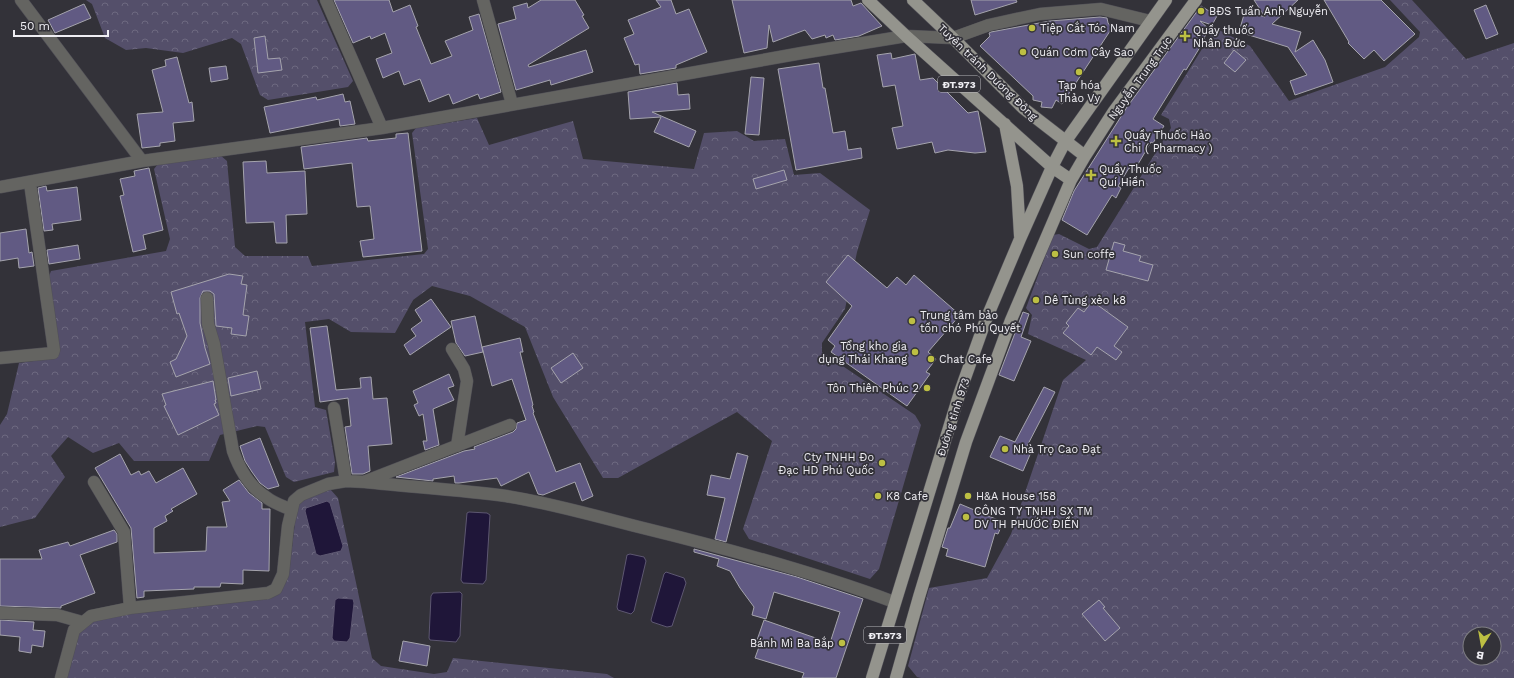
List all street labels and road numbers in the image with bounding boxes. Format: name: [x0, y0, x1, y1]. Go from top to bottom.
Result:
street label: Tuyến tránh Dương Đông: [935, 22, 1040, 123]
street label: Nguyễn Trung Trực: [1105, 34, 1175, 122]
road number: ĐT.973: [938, 76, 980, 92]
street label: Đường tỉnh 973: [935, 376, 972, 458]
road number: ĐT.973: [864, 627, 906, 643]

